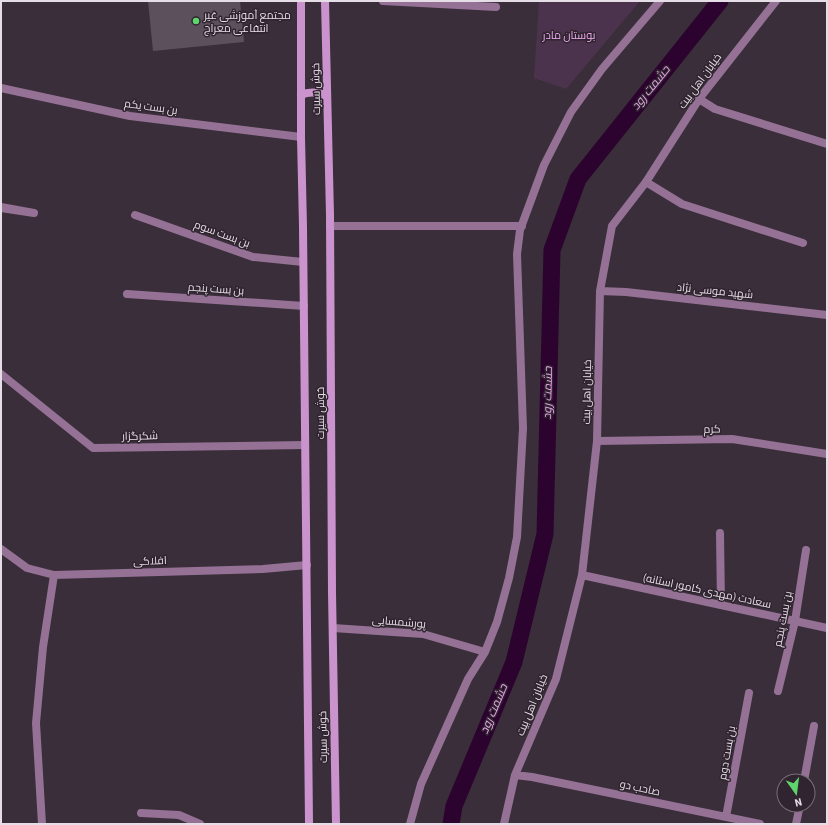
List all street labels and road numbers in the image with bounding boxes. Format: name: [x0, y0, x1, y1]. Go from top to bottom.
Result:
street label: خیابان اهل بیت: [675, 50, 725, 112]
street label: خوش سیرت: [308, 63, 324, 115]
street label: بن بست یکم: [123, 96, 179, 118]
street label: بن بست سوم: [192, 217, 252, 251]
street label: بن بست پنجم: [187, 280, 245, 298]
street label: شهید موسی نژاد: [676, 280, 754, 302]
street label: خیابان اهل بیت: [579, 359, 595, 425]
street label: خوش سیرت: [313, 387, 328, 439]
street label: کرم: [703, 421, 721, 437]
street label: شکرگزار: [121, 428, 158, 444]
street label: افلاکی: [133, 553, 167, 569]
street label: سعادت (مهدی کامور استانه): [641, 570, 773, 612]
street label: بن بست پنجم: [770, 590, 796, 648]
street label: پورشمسایی: [371, 612, 427, 632]
street label: خیابان اهل بیت: [513, 672, 551, 738]
street label: خوش سیرت: [315, 711, 331, 763]
street label: بن بست دوم: [715, 725, 739, 781]
street label: صاحب دو: [618, 776, 662, 800]

